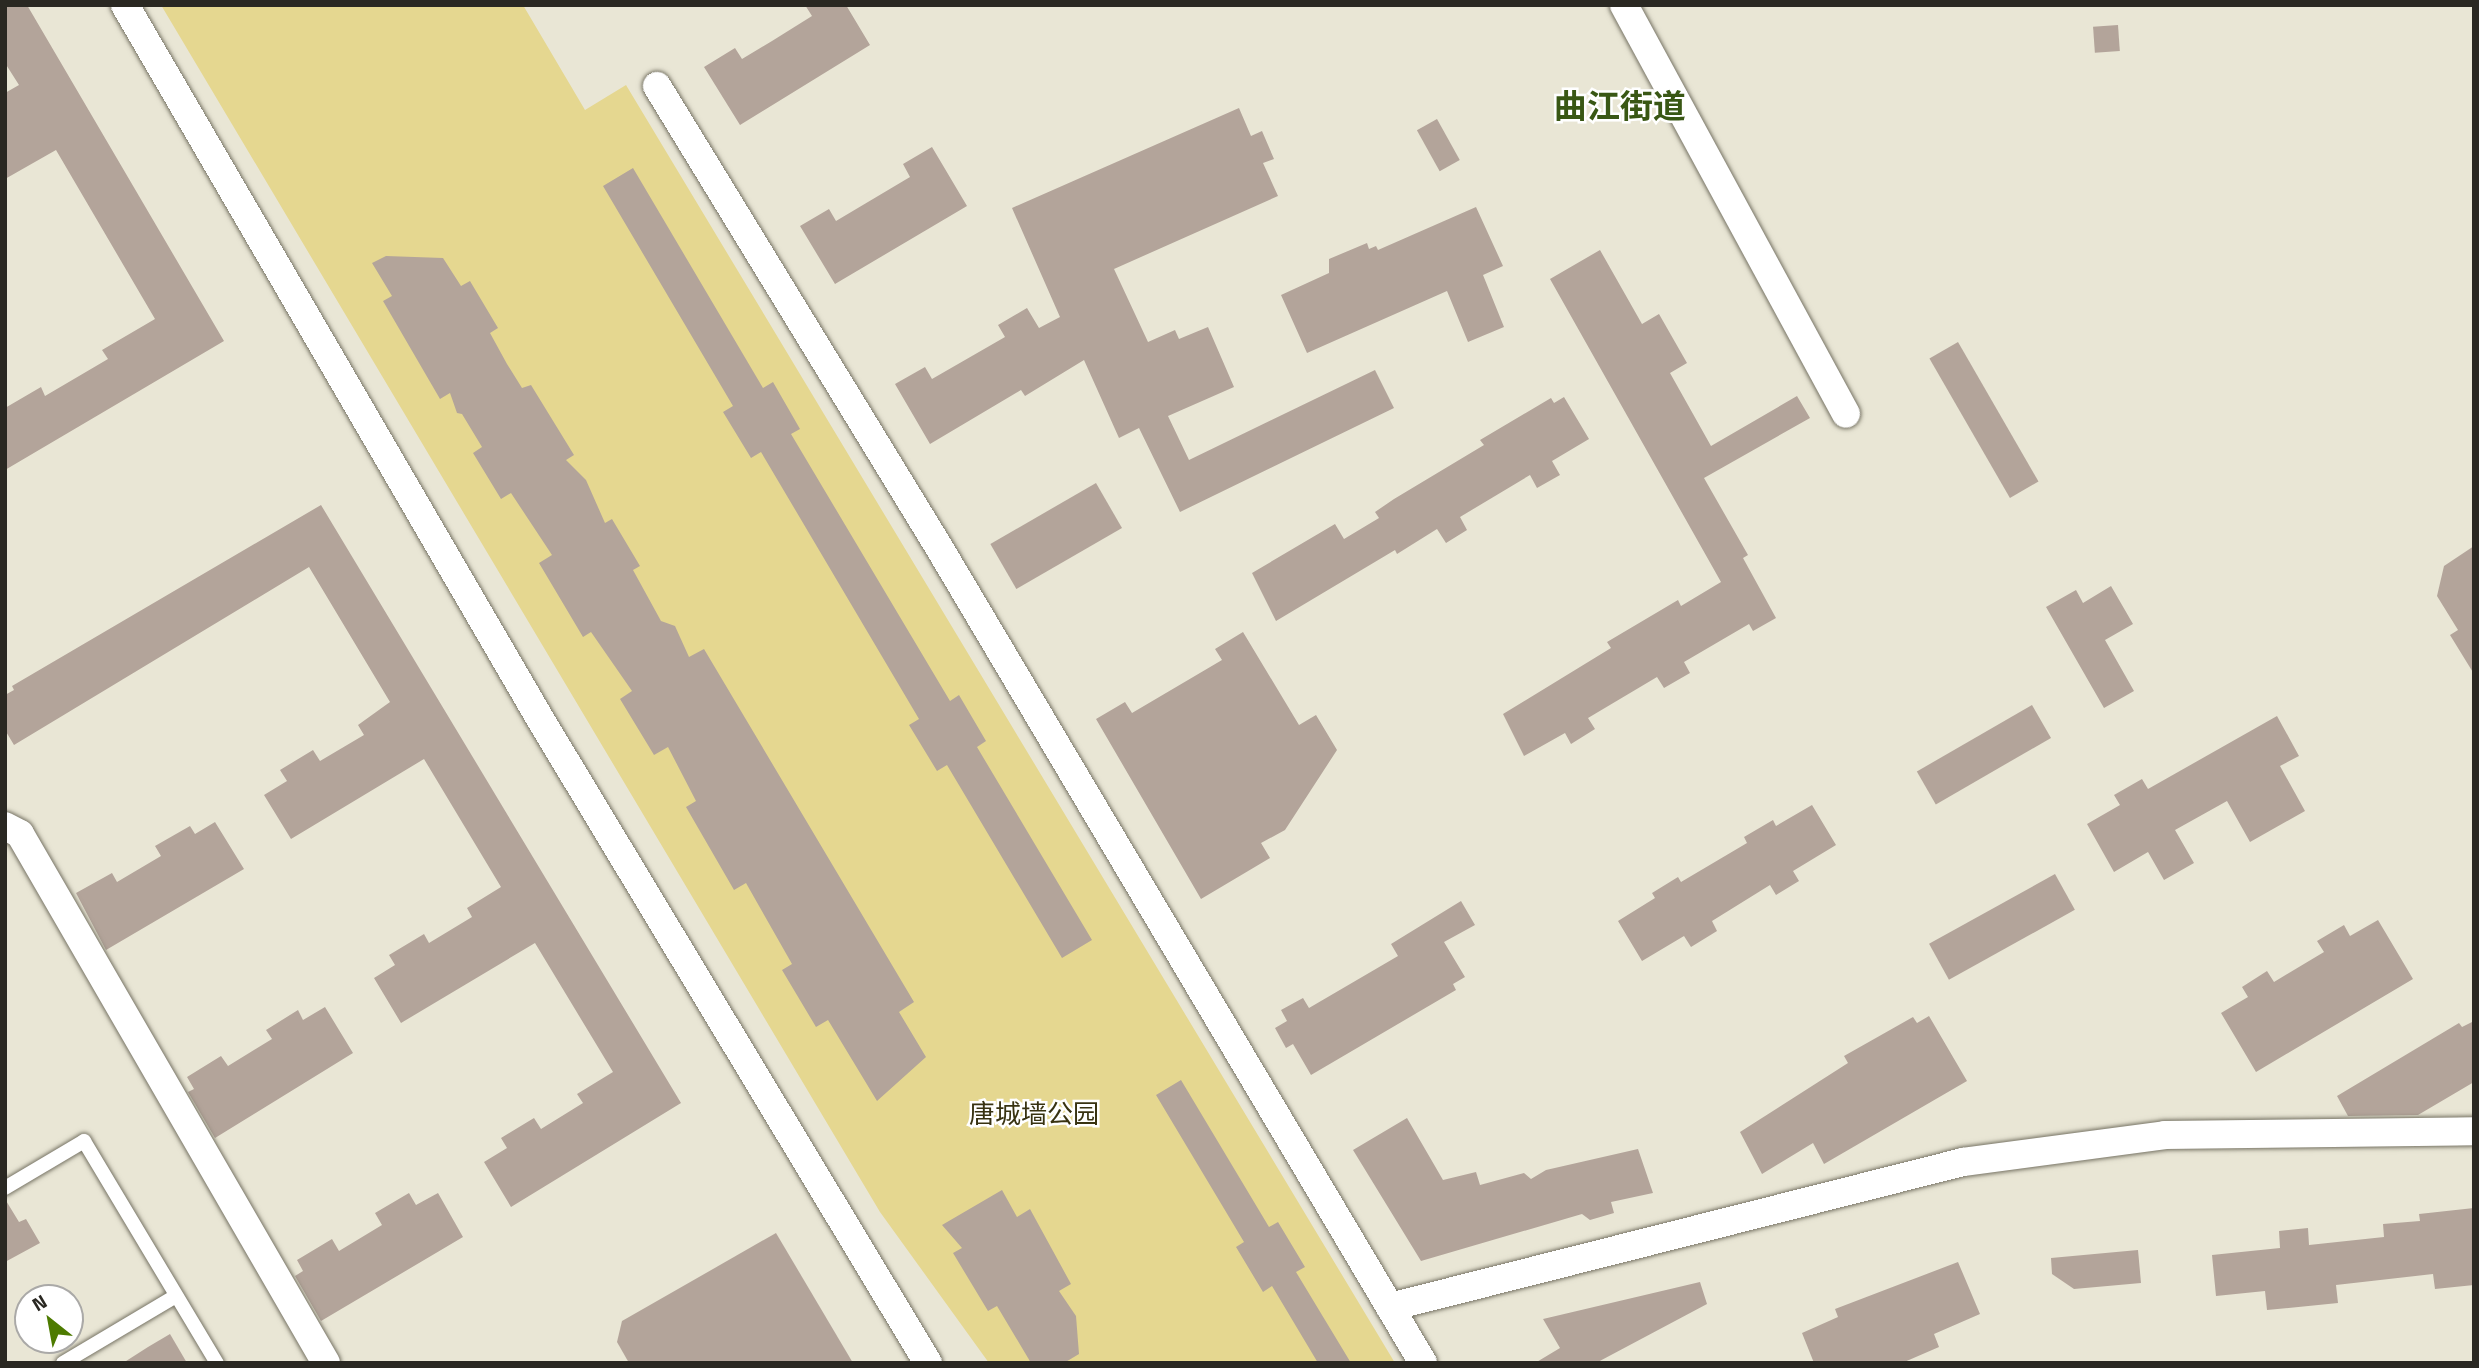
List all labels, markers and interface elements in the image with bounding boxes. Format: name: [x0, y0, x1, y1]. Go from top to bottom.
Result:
district label: 曲江街道: [1554, 87, 1686, 127]
park label: 唐城墙公园: [969, 1098, 1099, 1130]
north arrow: [14, 1284, 84, 1354]
text: N: [26, 1286, 52, 1318]

